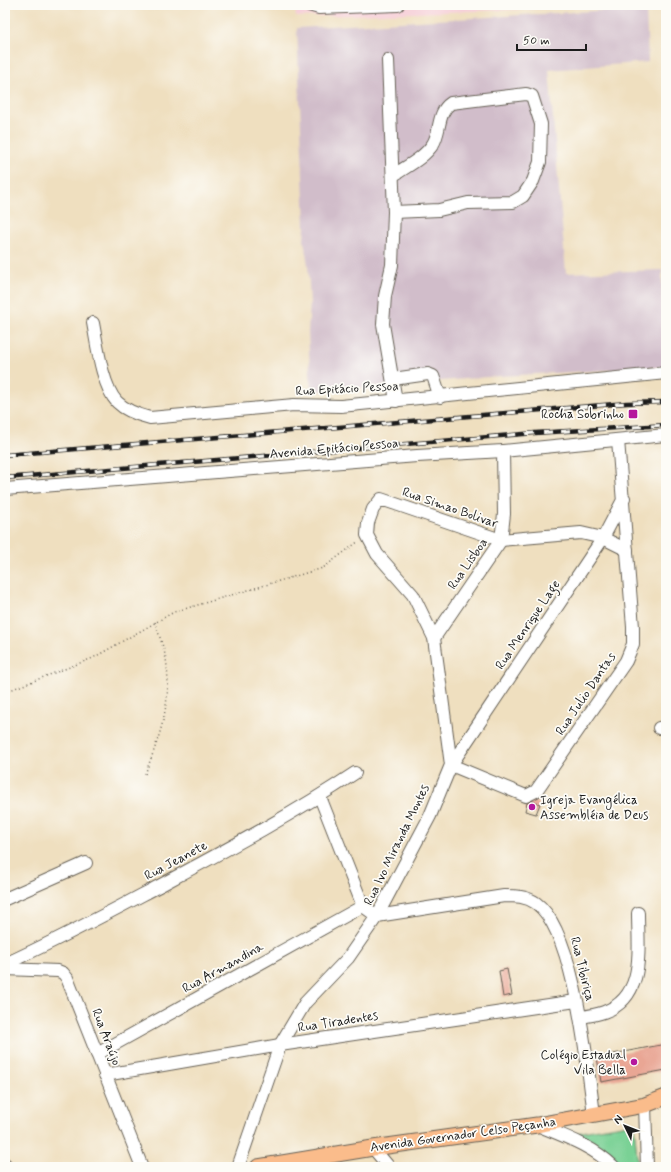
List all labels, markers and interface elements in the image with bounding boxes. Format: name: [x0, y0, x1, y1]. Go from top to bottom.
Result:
scale bar: [517, 26, 586, 52]
text: 50 m: [523, 33, 550, 49]
street label: Rua Epitácio Pessoa: [295, 378, 399, 400]
place label: Rocha Sobrinho: [541, 406, 625, 423]
marker: Rocha Sobrinho: [627, 408, 639, 420]
street label: Avenida Epitácio Pessoa: [269, 435, 399, 463]
street label: Rua Simao Bolivar: [400, 484, 501, 533]
street label: Rua Lisboa: [444, 535, 492, 593]
street label: Rua Menrique Lage: [492, 577, 566, 674]
street label: Rua Julio Dantas: [552, 649, 620, 739]
street label: Rua Ivo Miranda Montes: [360, 782, 434, 908]
place label: Igreja Evangélica Assembléia de Deus: [540, 792, 648, 824]
marker: Igreja Evangélica Assembléia de Deus: [527, 802, 537, 812]
street label: Rua Jeanete: [142, 837, 210, 885]
street label: Rua Tibiriça: [566, 935, 598, 1003]
street label: Rua Armandina: [179, 939, 267, 997]
street label: Rua Araújo: [87, 1006, 125, 1068]
street label: Rua Tiradentes: [297, 1007, 379, 1037]
place label: Colégio Estadual Vila Bella: [541, 1047, 626, 1079]
marker: Colégio Estadual Vila Bella: [629, 1057, 639, 1067]
north arrow: [605, 1106, 645, 1146]
text: N: [611, 1112, 626, 1127]
street label: Avenida Governador Celso Peçanha: [369, 1114, 557, 1156]

